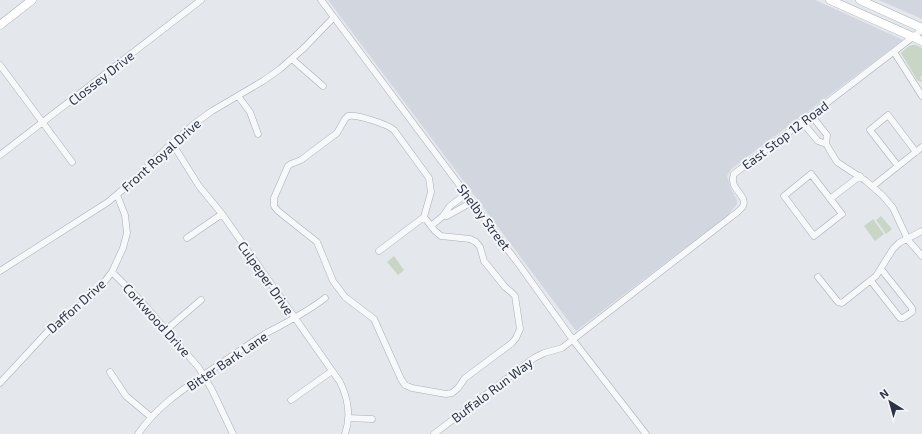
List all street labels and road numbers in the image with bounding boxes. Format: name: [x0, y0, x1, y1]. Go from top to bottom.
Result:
street label: Clossey Drive: [65, 47, 137, 109]
street label: East Stop 12 Road: [739, 97, 831, 173]
street label: Front Royal Drive: [118, 115, 204, 195]
street label: Shelby Street: [454, 181, 514, 253]
street label: Culpeper Drive: [235, 238, 297, 318]
street label: Daffon Drive: [43, 275, 109, 337]
street label: Corkwood Drive: [120, 280, 194, 360]
street label: Bitter Bark Lane: [183, 328, 271, 394]
street label: Buffalo Run Way: [448, 354, 536, 426]

